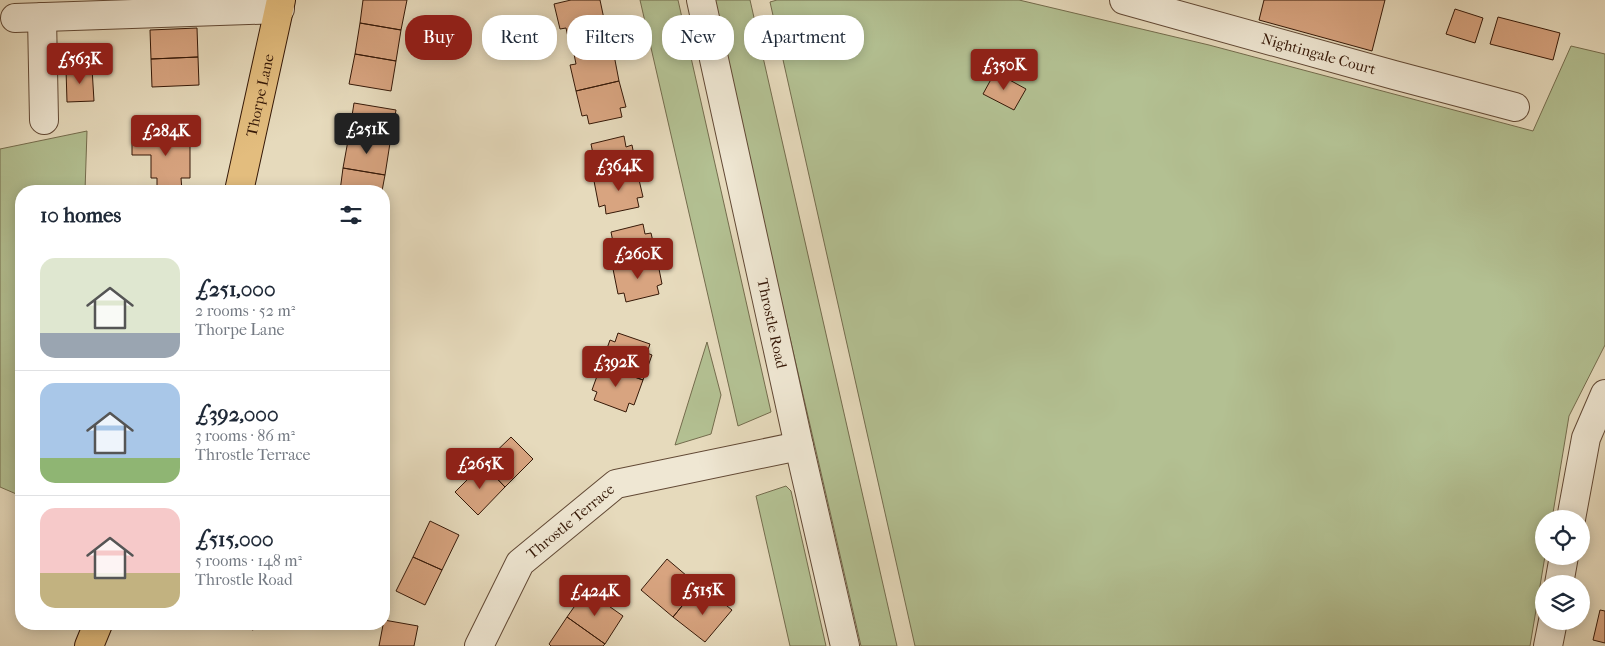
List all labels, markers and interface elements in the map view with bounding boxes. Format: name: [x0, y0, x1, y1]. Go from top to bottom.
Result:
chip: Buy: [405, 15, 472, 60]
chip: Rent: [482, 15, 557, 60]
chip: Filters: [567, 15, 652, 60]
chip: New: [662, 15, 734, 60]
chip: Apartment: [744, 15, 864, 60]
street label: Nightingale Court: [1259, 30, 1378, 79]
pin: £563K: [45, 42, 115, 85]
pin: £350K: [969, 48, 1039, 91]
text: £563K: [58, 49, 102, 68]
street label: Thorpe Lane: [242, 52, 278, 138]
text: £350K: [982, 55, 1026, 74]
pin: £251K: [332, 112, 402, 155]
pin: £284K: [131, 114, 201, 157]
text: £251K: [345, 119, 389, 138]
text: £284K: [142, 121, 190, 140]
pin: £364K: [584, 150, 654, 192]
text: £364K: [596, 156, 642, 175]
icon: filters: [337, 201, 365, 229]
text: 10 homes: [40, 203, 121, 227]
pin: £260K: [603, 238, 673, 280]
text: £260K: [614, 244, 662, 263]
text: £251,000: [195, 277, 275, 301]
street label: Throstle Road: [753, 277, 791, 371]
icon: home: [80, 278, 140, 338]
text: 2 rooms · 52 m²: [195, 301, 295, 320]
text: Thorpe Lane: [195, 320, 285, 339]
pin: £392K: [581, 346, 651, 388]
text: £392K: [593, 352, 639, 371]
text: £392,000: [195, 402, 279, 426]
icon: home: [80, 403, 140, 463]
text: 3 rooms · 86 m²: [195, 426, 295, 445]
text: Throstle Terrace: [195, 445, 311, 464]
pin: £265K: [445, 448, 515, 490]
text: £265K: [457, 454, 503, 473]
street label: Throstle Terrace: [523, 480, 619, 563]
map controls: [1535, 510, 1590, 630]
button: locate: [1535, 510, 1590, 565]
text: £515,000: [195, 527, 274, 551]
icon: home: [80, 528, 140, 588]
text: 5 rooms · 148 m²: [195, 551, 302, 570]
text: Throstle Road: [195, 570, 293, 589]
pin: £424K: [560, 574, 630, 617]
pin: £515K: [668, 574, 738, 616]
button: layers: [1535, 575, 1590, 630]
text: £515K: [682, 580, 724, 599]
text: £424K: [570, 581, 620, 600]

